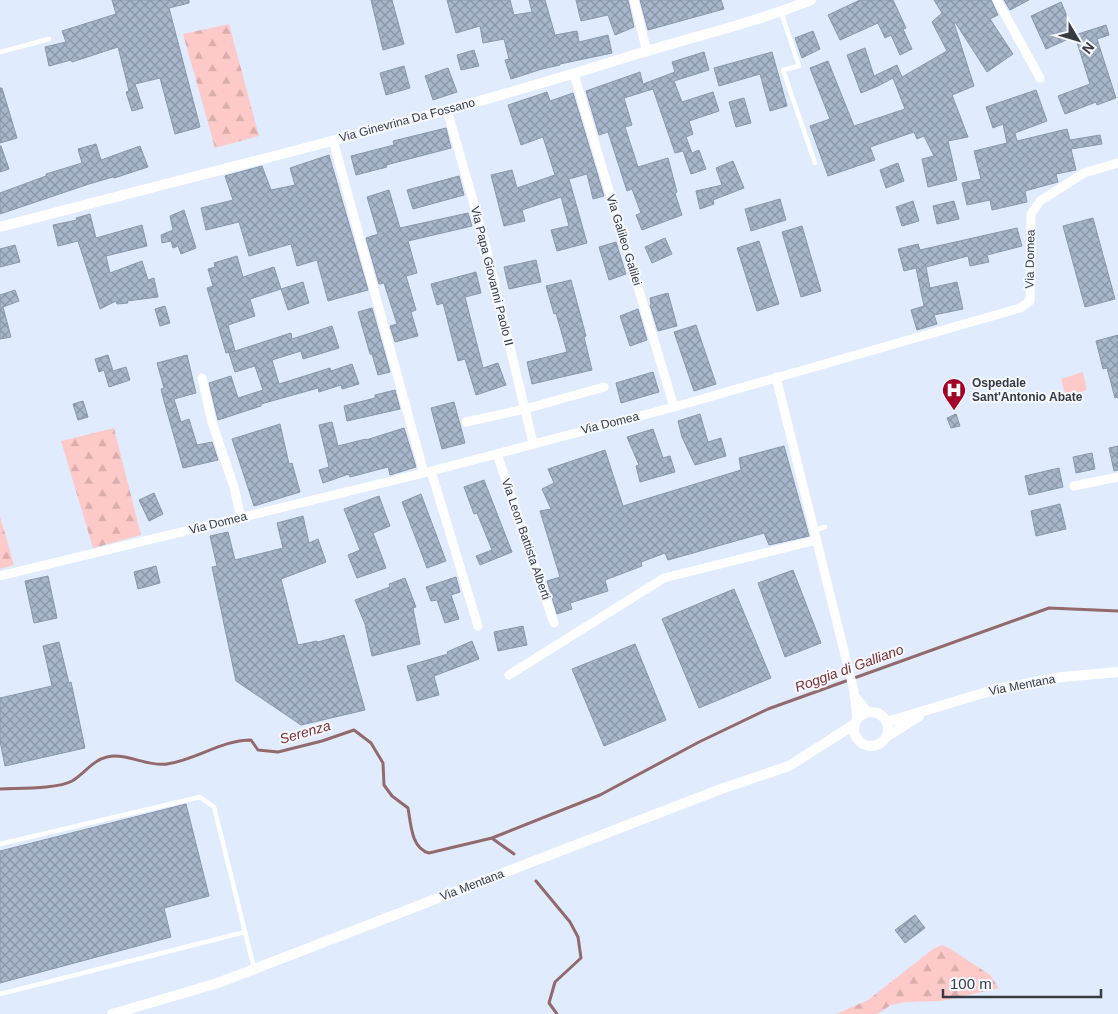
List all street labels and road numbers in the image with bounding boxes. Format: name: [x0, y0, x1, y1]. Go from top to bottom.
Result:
street label: Via Ginevrina Da Fossano: [338, 95, 477, 145]
street label: Via Galileo Galilei: [603, 193, 645, 287]
street label: Via Papa Giovanni Paolo II: [468, 205, 516, 347]
street label: Via Domea: [1022, 229, 1038, 289]
street label: Via Domea: [580, 409, 641, 437]
street label: Via Leon Battista Alberti: [499, 477, 553, 601]
street label: Via Domea: [188, 509, 249, 537]
street label: Via Mentana: [988, 672, 1057, 698]
street label: Via Mentana: [438, 866, 506, 904]

